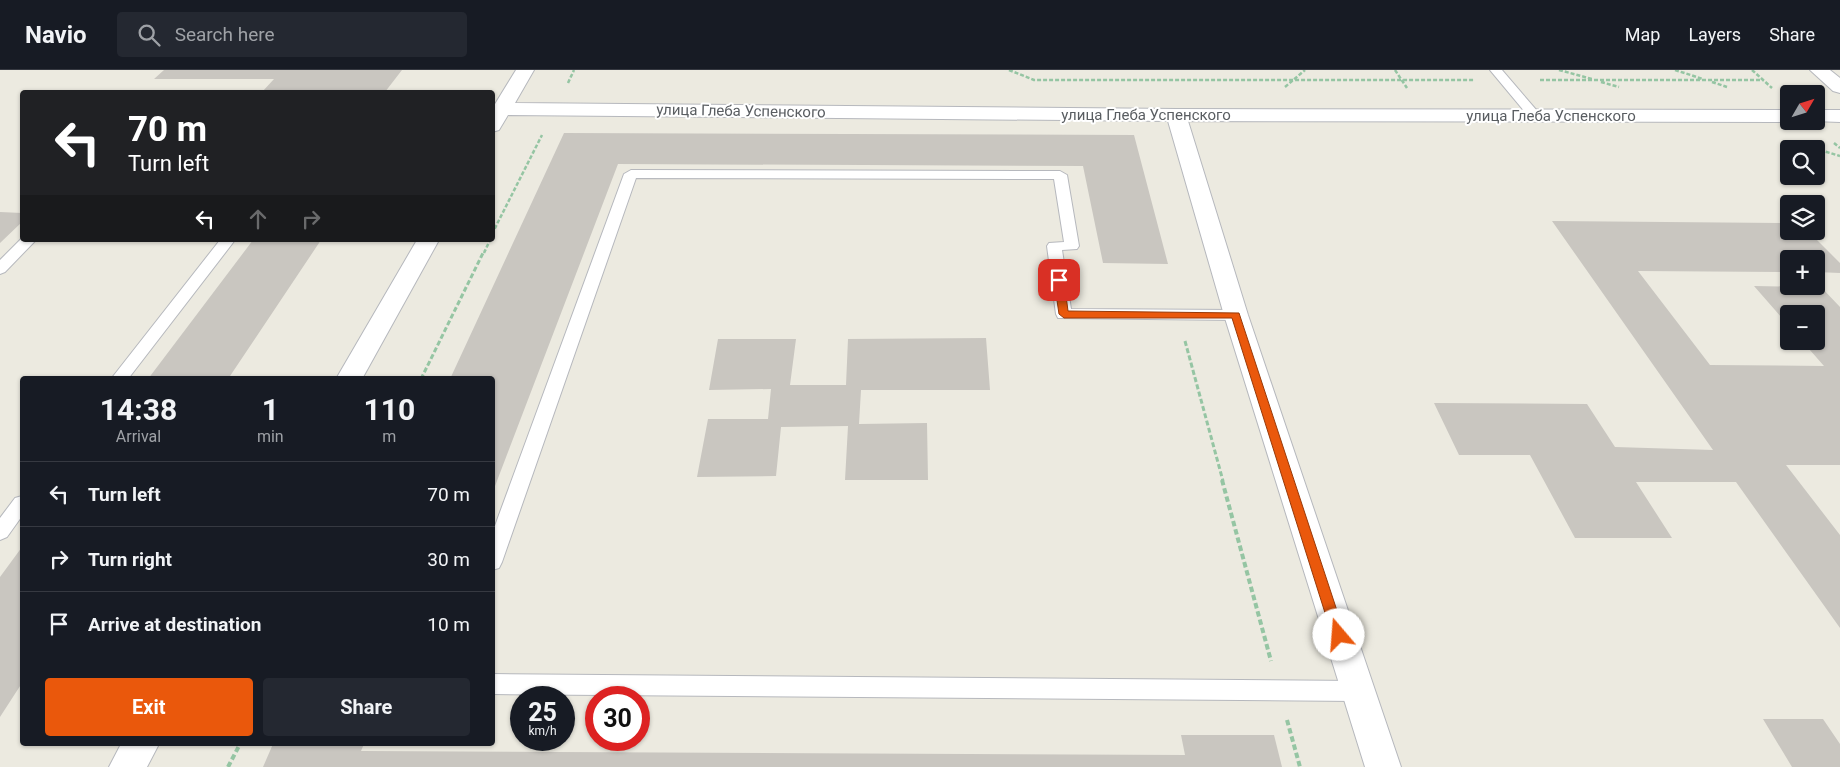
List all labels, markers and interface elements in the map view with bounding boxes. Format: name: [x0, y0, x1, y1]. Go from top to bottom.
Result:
search box: [117, 12, 467, 57]
text: Navio: [25, 21, 87, 49]
icon: search: [135, 21, 163, 49]
text: Search here: [175, 23, 275, 46]
text: Map: [1625, 24, 1660, 45]
text: Layers: [1688, 24, 1741, 45]
text: Share: [1769, 24, 1815, 45]
north arrow: [1780, 85, 1825, 130]
map controls: [1780, 85, 1825, 350]
street label: улица Глеба Успенского: [656, 101, 826, 121]
street label: улица Глеба Успенского: [1061, 106, 1231, 124]
street label: улица Глеба Успенского: [1466, 107, 1636, 125]
text: 70 m: [128, 109, 207, 150]
icon: left: [45, 110, 110, 175]
button: search: [1780, 140, 1825, 185]
text: Turn left: [128, 151, 209, 176]
button: layers: [1780, 195, 1825, 240]
icon: left: [191, 205, 219, 233]
icon: ahead: [244, 205, 272, 233]
icon: right: [297, 205, 325, 233]
button: +: [1780, 250, 1825, 295]
pin: [1038, 259, 1080, 301]
icon: arrive: [1045, 266, 1073, 294]
button: −: [1780, 305, 1825, 350]
text: 14:38: [100, 392, 177, 427]
text: 1: [262, 392, 279, 427]
text: 110: [364, 392, 415, 427]
text: Arrival: [116, 427, 161, 446]
text: min: [257, 427, 284, 446]
text: m: [382, 427, 396, 446]
icon: left: [45, 480, 73, 508]
text: Turn left: [88, 483, 161, 506]
text: 70 m: [427, 483, 470, 506]
icon: right: [45, 545, 73, 573]
text: Turn right: [88, 548, 172, 571]
text: 30 m: [427, 548, 470, 571]
position arrow: [1312, 608, 1364, 660]
icon: arrive: [45, 610, 73, 638]
text: Arrive at destination: [88, 613, 261, 636]
text: 10 m: [427, 613, 470, 636]
button: Exit: [45, 678, 253, 736]
button: Share: [263, 678, 470, 736]
speed limit sign: 30: [585, 686, 650, 751]
text: 25: [528, 698, 557, 727]
text: km/h: [528, 724, 557, 738]

